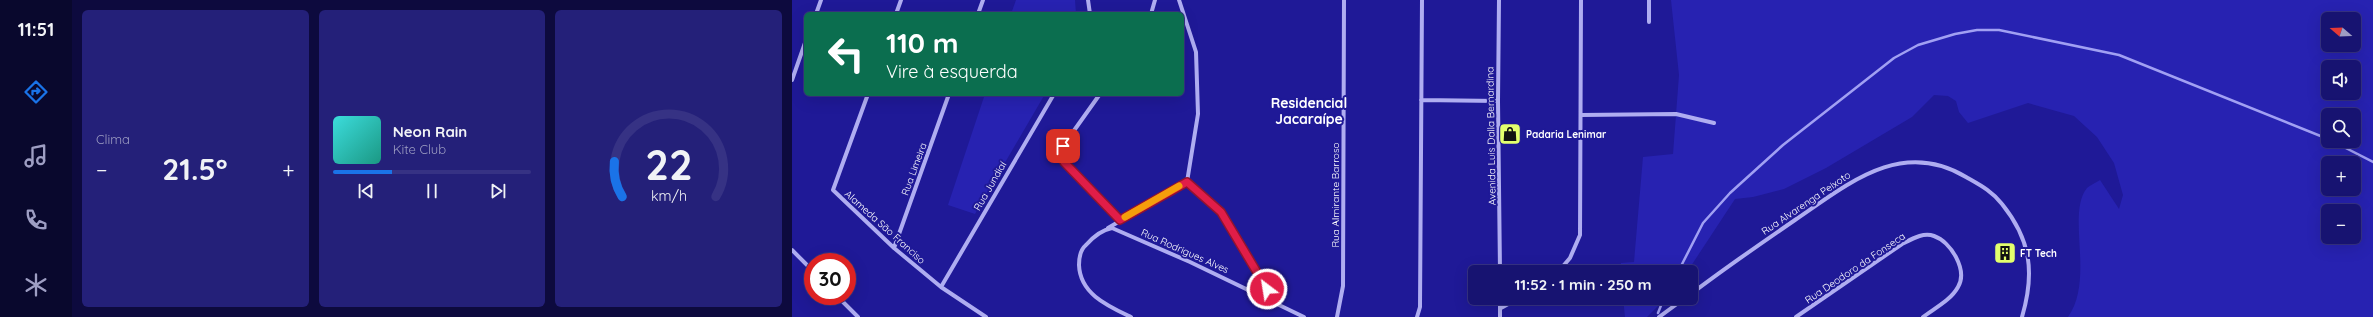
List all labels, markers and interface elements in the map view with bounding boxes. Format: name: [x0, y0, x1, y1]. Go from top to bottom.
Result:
north arrow: [2321, 12, 2361, 52]
map controls: [2321, 12, 2361, 244]
text: 11:51: [18, 18, 54, 41]
text: 110 m: [886, 25, 959, 60]
icon: left: [820, 28, 872, 80]
text: Vire à esquerda: [886, 60, 1018, 83]
button: sound: [2321, 60, 2361, 100]
street label: Avenida Luis Dalla Bernardina: [1483, 67, 1499, 205]
icon: directions: [22, 78, 50, 106]
district label: Residencial Jacaraípe: [1271, 94, 1347, 128]
button: search: [2321, 108, 2361, 148]
shop icon: Padaria Lenimar: [1497, 121, 1523, 147]
text: Neon Rain: [393, 122, 467, 141]
place label: Padaria Lenimar: [1526, 128, 1607, 141]
pin: [1046, 129, 1080, 163]
text: Clima: [96, 131, 130, 147]
icon: arrive: [1052, 135, 1074, 157]
text: 22: [645, 137, 692, 189]
text: Kite Club: [393, 141, 446, 157]
street label: Rua Limeira: [898, 141, 930, 197]
icon: music: [22, 142, 50, 170]
street label: Rua Almirante Barroso: [1329, 142, 1342, 248]
text: 21.5°: [162, 150, 227, 188]
text: −: [96, 156, 107, 184]
text: +: [282, 156, 295, 184]
button: +: [2321, 156, 2361, 196]
street label: Rua Jundiaí: [971, 158, 1010, 213]
street label: Rua Alvarenga Peixoto: [1759, 168, 1853, 238]
icon: previous: [355, 180, 377, 202]
icon: pause: [421, 180, 443, 202]
icon: next: [487, 180, 509, 202]
text: km/h: [651, 186, 687, 204]
street label: Alameda São Franciso: [842, 187, 928, 267]
button: −: [2321, 204, 2361, 244]
icon: phone: [22, 206, 50, 234]
street label: Rua Rodrigues Alves: [1139, 226, 1231, 276]
street label: Rua Deodoro da Fonseca: [1802, 230, 1908, 306]
building icon: FT Tech: [1992, 240, 2018, 266]
place label: FT Tech: [2020, 247, 2057, 260]
speed limit sign: 30: [804, 253, 856, 305]
position arrow: [1246, 268, 1288, 310]
icon: climate: [22, 271, 50, 299]
text: 11:52 · 1 min · 250 m: [1514, 275, 1652, 294]

